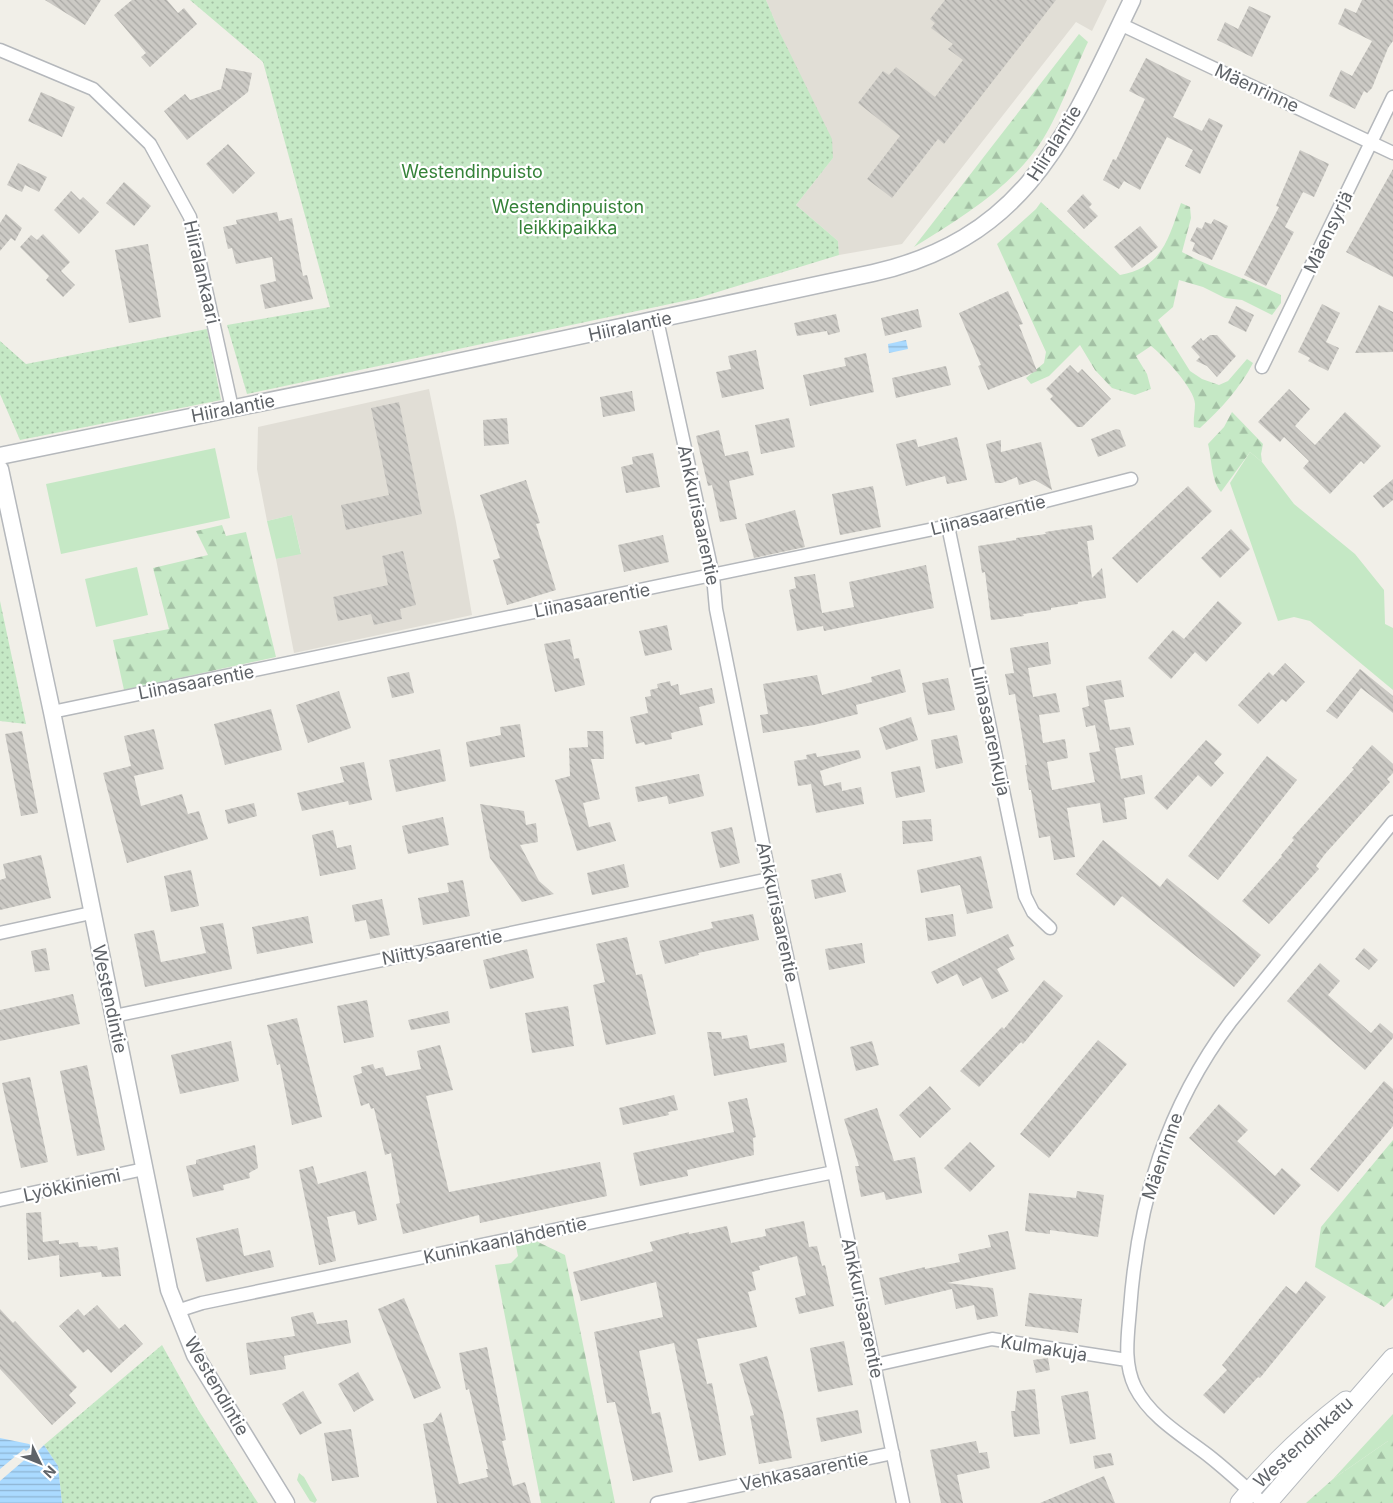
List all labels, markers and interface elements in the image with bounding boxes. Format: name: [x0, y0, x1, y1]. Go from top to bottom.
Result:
street label: Mäenrinne: [1211, 59, 1303, 117]
street label: Hiiralantie: [1023, 101, 1085, 185]
park label: Westendinpuisto: [401, 161, 543, 182]
street label: Mäensyrjä: [1299, 188, 1357, 276]
park label: Westendinpuiston leikkipaikka: [492, 196, 644, 238]
street label: Hiiralankaari: [180, 218, 224, 326]
street label: Hiiralantie: [586, 307, 674, 345]
street label: Hiiralantie: [189, 390, 277, 426]
street label: Ankkurisaarentie: [674, 443, 724, 587]
street label: Liinasaarentie: [928, 491, 1048, 539]
street label: Liinasaarentie: [532, 578, 652, 622]
street label: Liinasaarentie: [136, 660, 256, 704]
street label: Liinasaarenkuja: [967, 664, 1015, 798]
street label: Ankkurisaarentie: [753, 840, 803, 984]
street label: Niittysaarentie: [380, 925, 504, 969]
street label: Westendintie: [88, 943, 132, 1055]
street label: Mäenrinne: [1137, 1110, 1187, 1202]
street label: Lyökkiniemi: [21, 1164, 123, 1206]
street label: Kuninkaanlahdentie: [421, 1212, 589, 1268]
street label: Ankkurisaarentie: [838, 1236, 888, 1380]
street label: Kulmakuja: [999, 1331, 1089, 1365]
street label: Westendintie: [180, 1333, 254, 1439]
street label: Westendinkatu: [1249, 1392, 1357, 1492]
north arrow: [15, 1438, 65, 1488]
street label: Vehkasaarentie: [738, 1447, 870, 1495]
text: N: [40, 1463, 60, 1482]

